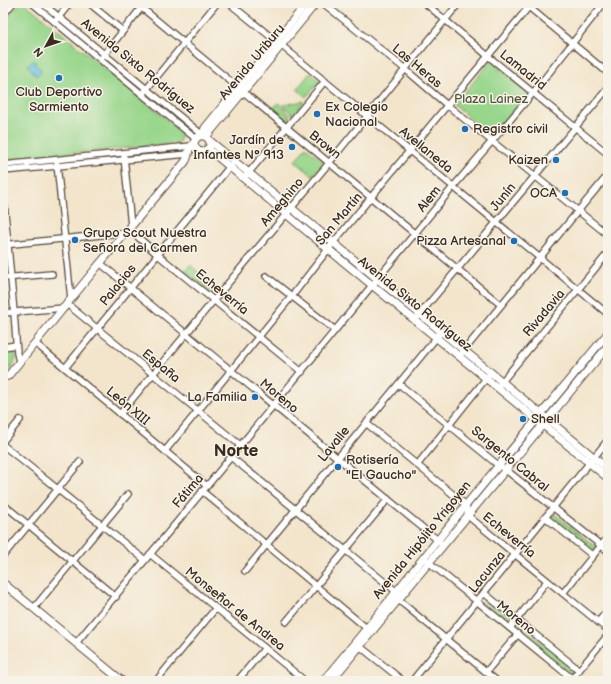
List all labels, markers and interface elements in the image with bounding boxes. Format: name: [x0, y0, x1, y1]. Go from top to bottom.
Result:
street label: Avenida Sixto Rodríguez: [78, 15, 199, 117]
street label: Avenida Uriburu: [216, 21, 288, 103]
north arrow: [26, 26, 66, 66]
street label: Las Heras: [389, 41, 445, 92]
text: N: [31, 45, 46, 59]
street label: Lamadrid: [497, 46, 549, 94]
marker: Club Deportivo Sarmiento: [54, 73, 64, 83]
place label: Club Deportivo Sarmiento: [15, 84, 103, 115]
park label: Plaza Lainez: [454, 91, 529, 107]
place label: Ex Colegio Nacional: [325, 99, 388, 130]
marker: Ex Colegio Nacional: [312, 109, 322, 119]
place label: Registro civil: [473, 121, 548, 137]
street label: Avellaneda: [396, 124, 456, 176]
marker: Registro civil: [460, 124, 470, 134]
street label: Brown: [306, 127, 344, 163]
place label: Jardín de Infantes N° 913: [193, 132, 284, 163]
marker: Jardín de Infantes N° 913: [287, 142, 297, 152]
place label: Kaizen: [508, 152, 548, 168]
marker: Kaizen: [551, 155, 561, 165]
street label: Ameghino: [257, 174, 307, 230]
street label: Junín: [487, 180, 519, 214]
street label: Alem: [414, 182, 445, 215]
place label: OCA: [530, 185, 557, 201]
marker: OCA: [560, 188, 570, 198]
street label: San Martín: [312, 189, 366, 249]
place label: Grupo Scout Nuestra Señora del Carmen: [83, 225, 207, 256]
place label: Pizza Artesanal: [416, 233, 506, 249]
marker: Grupo Scout Nuestra Señora del Carmen: [70, 235, 80, 245]
marker: Pizza Artesanal: [509, 236, 519, 246]
street label: Avenida Sixto Rodríguez: [355, 253, 476, 355]
street label: Palacios: [96, 261, 140, 309]
street label: Echeverría: [192, 266, 252, 318]
street label: Rivadavia: [520, 286, 568, 340]
street label: España: [139, 346, 183, 386]
street label: Moreno: [256, 375, 302, 417]
street label: León XIII: [103, 383, 153, 429]
place label: La Familia: [187, 389, 247, 405]
marker: La Familia: [250, 392, 260, 402]
place label: Shell: [531, 411, 560, 427]
marker: Shell: [518, 414, 528, 424]
street label: Lavalle: [315, 423, 353, 465]
street label: Sargento Cabral: [468, 423, 552, 495]
district label: Norte: [214, 441, 259, 461]
place label: Rotisería "El Gaucho": [346, 452, 416, 483]
marker: Rotisería "El Gaucho": [333, 462, 343, 472]
street label: Fátima: [169, 471, 207, 511]
street label: Avenida Hipólito Yrigoyen: [369, 478, 475, 602]
street label: Echeverría: [479, 509, 539, 561]
street label: Lacunza: [465, 548, 509, 596]
street label: Monseñor de Andrea: [182, 564, 288, 654]
street label: Moreno: [493, 597, 539, 639]

